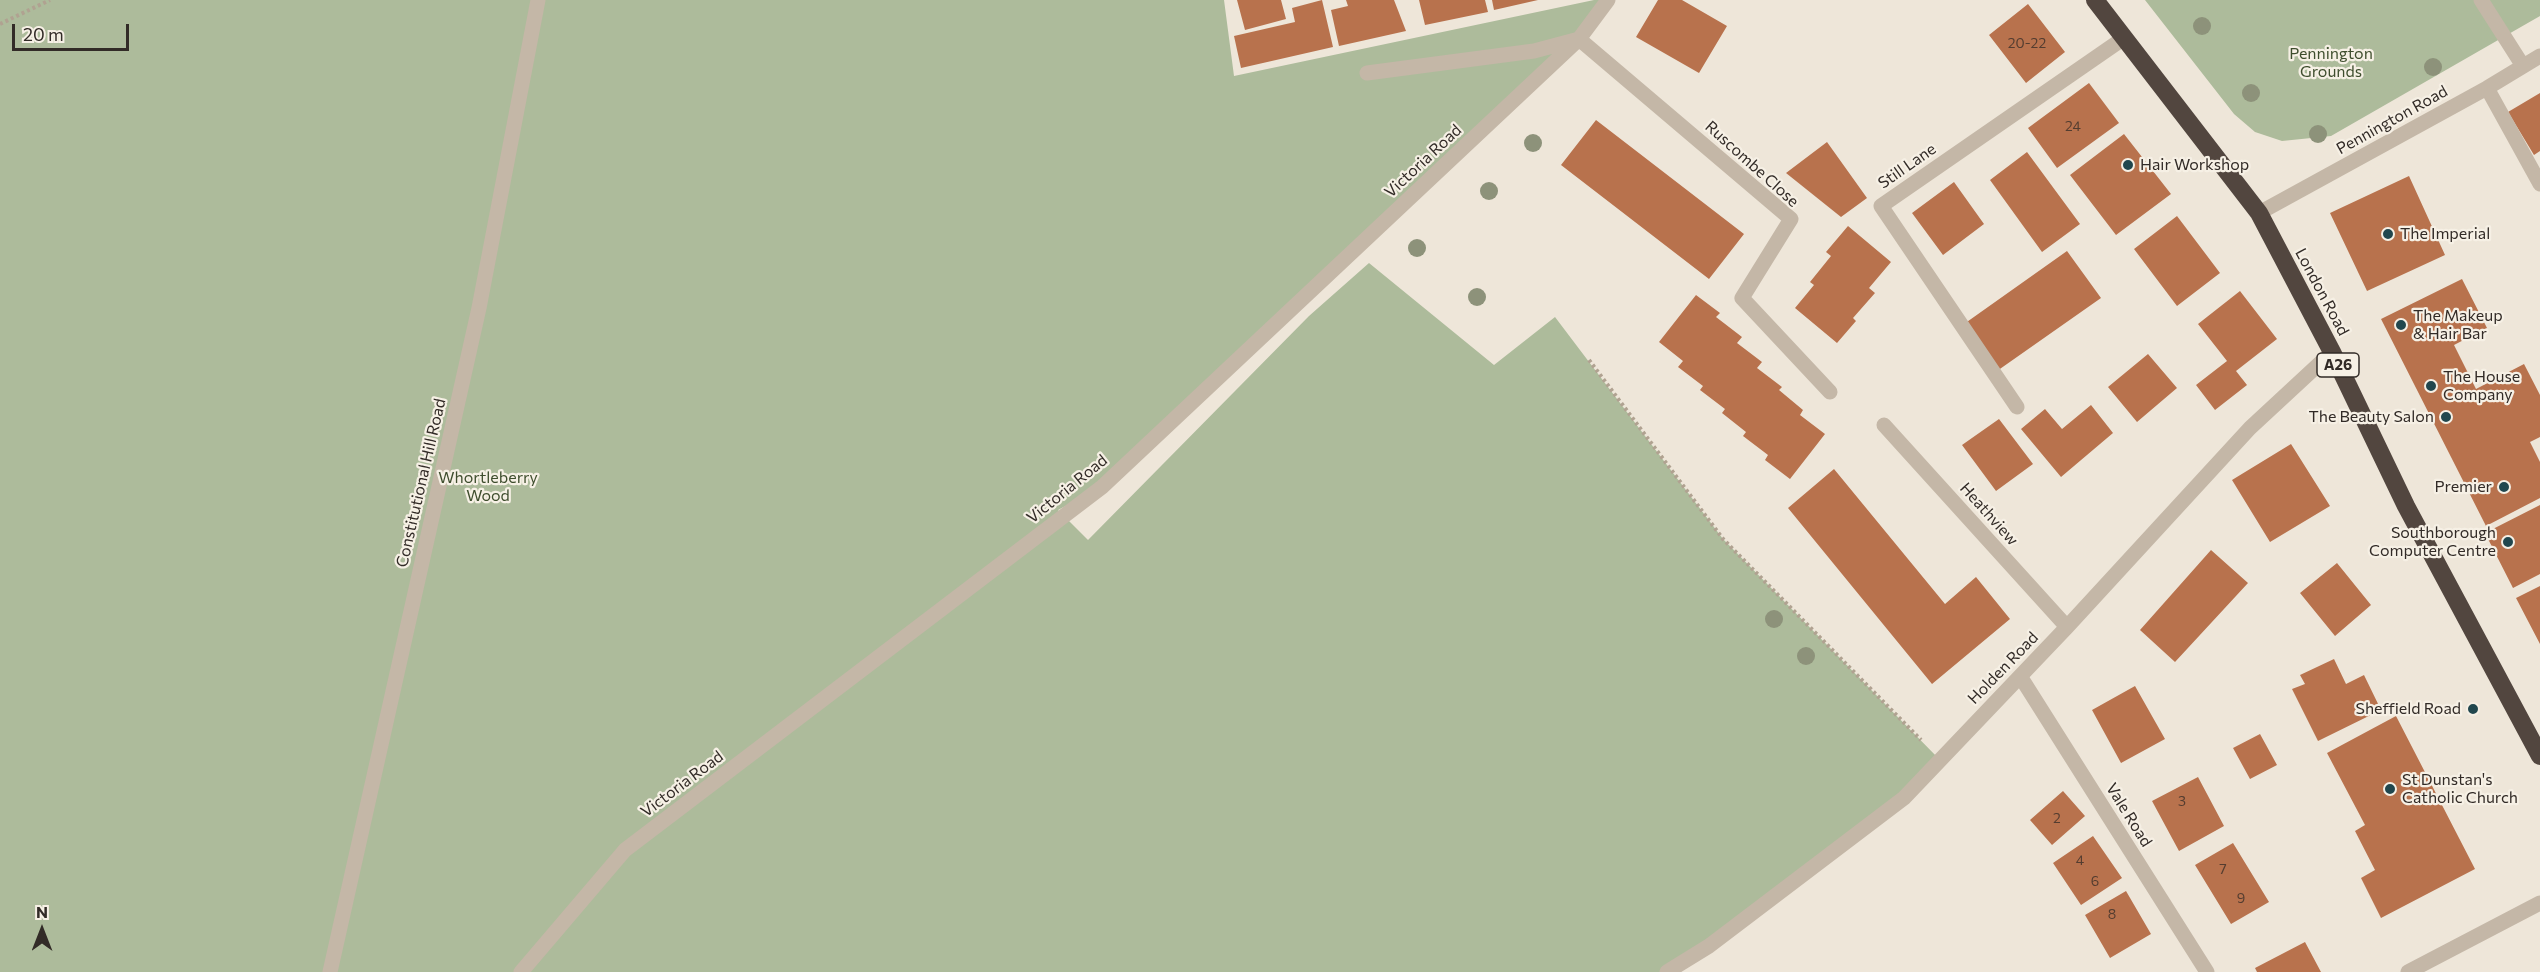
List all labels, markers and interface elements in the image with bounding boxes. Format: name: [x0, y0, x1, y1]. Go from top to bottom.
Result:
scale bar: [15, 12, 132, 50]
text: 20 m: [23, 23, 64, 45]
house number: 20-22: [2008, 35, 2046, 51]
park label: Pennington Grounds: [2289, 44, 2373, 82]
street label: Pennington Road: [2333, 82, 2451, 158]
street label: Ruscombe Close: [1701, 117, 1803, 211]
house number: 24: [2065, 118, 2081, 134]
street label: Victoria Road: [1381, 120, 1465, 202]
street label: Still Lane: [1874, 139, 1940, 193]
place label: Hair Workshop: [2140, 155, 2249, 175]
marker: Hair Workshop: [2121, 158, 2135, 172]
place label: The Imperial: [2400, 224, 2490, 244]
marker: The Imperial: [2381, 227, 2395, 241]
street label: London Road: [2291, 245, 2353, 339]
place label: The Makeup & Hair Bar: [2413, 306, 2503, 344]
marker: The Makeup & Hair Bar: [2394, 318, 2408, 332]
road number: A26: [2317, 353, 2359, 377]
place label: The House Company: [2443, 367, 2520, 405]
marker: The House Company: [2424, 379, 2438, 393]
street label: Constitutional Hill Road: [392, 397, 450, 569]
place label: The Beauty Salon: [2309, 407, 2434, 427]
marker: The Beauty Salon: [2439, 410, 2453, 424]
street label: Victoria Road: [1023, 451, 1111, 527]
park label: Whortleberry Wood: [438, 468, 538, 506]
place label: Premier: [2435, 477, 2492, 497]
street label: Heathview: [1956, 479, 2022, 549]
marker: Premier: [2497, 480, 2511, 494]
place label: Southborough Computer Centre: [2369, 523, 2496, 561]
marker: Southborough Computer Centre: [2501, 535, 2515, 549]
street label: Holden Road: [1964, 628, 2042, 708]
place label: Sheffield Road: [2356, 699, 2461, 719]
marker: Sheffield Road: [2466, 702, 2480, 716]
street label: Victoria Road: [637, 747, 727, 821]
place label: St Dunstan's Catholic Church: [2402, 770, 2518, 808]
street label: Vale Road: [2102, 780, 2156, 850]
marker: St Dunstan's Catholic Church: [2383, 782, 2397, 796]
house number: 3: [2178, 793, 2186, 809]
house number: 2: [2053, 810, 2061, 826]
house number: 4: [2076, 852, 2084, 868]
house number: 7: [2219, 861, 2227, 877]
house number: 6: [2091, 873, 2099, 889]
house number: 9: [2237, 890, 2245, 906]
north arrow: [12, 900, 72, 960]
text: N: [36, 902, 48, 921]
house number: 8: [2108, 906, 2116, 922]

